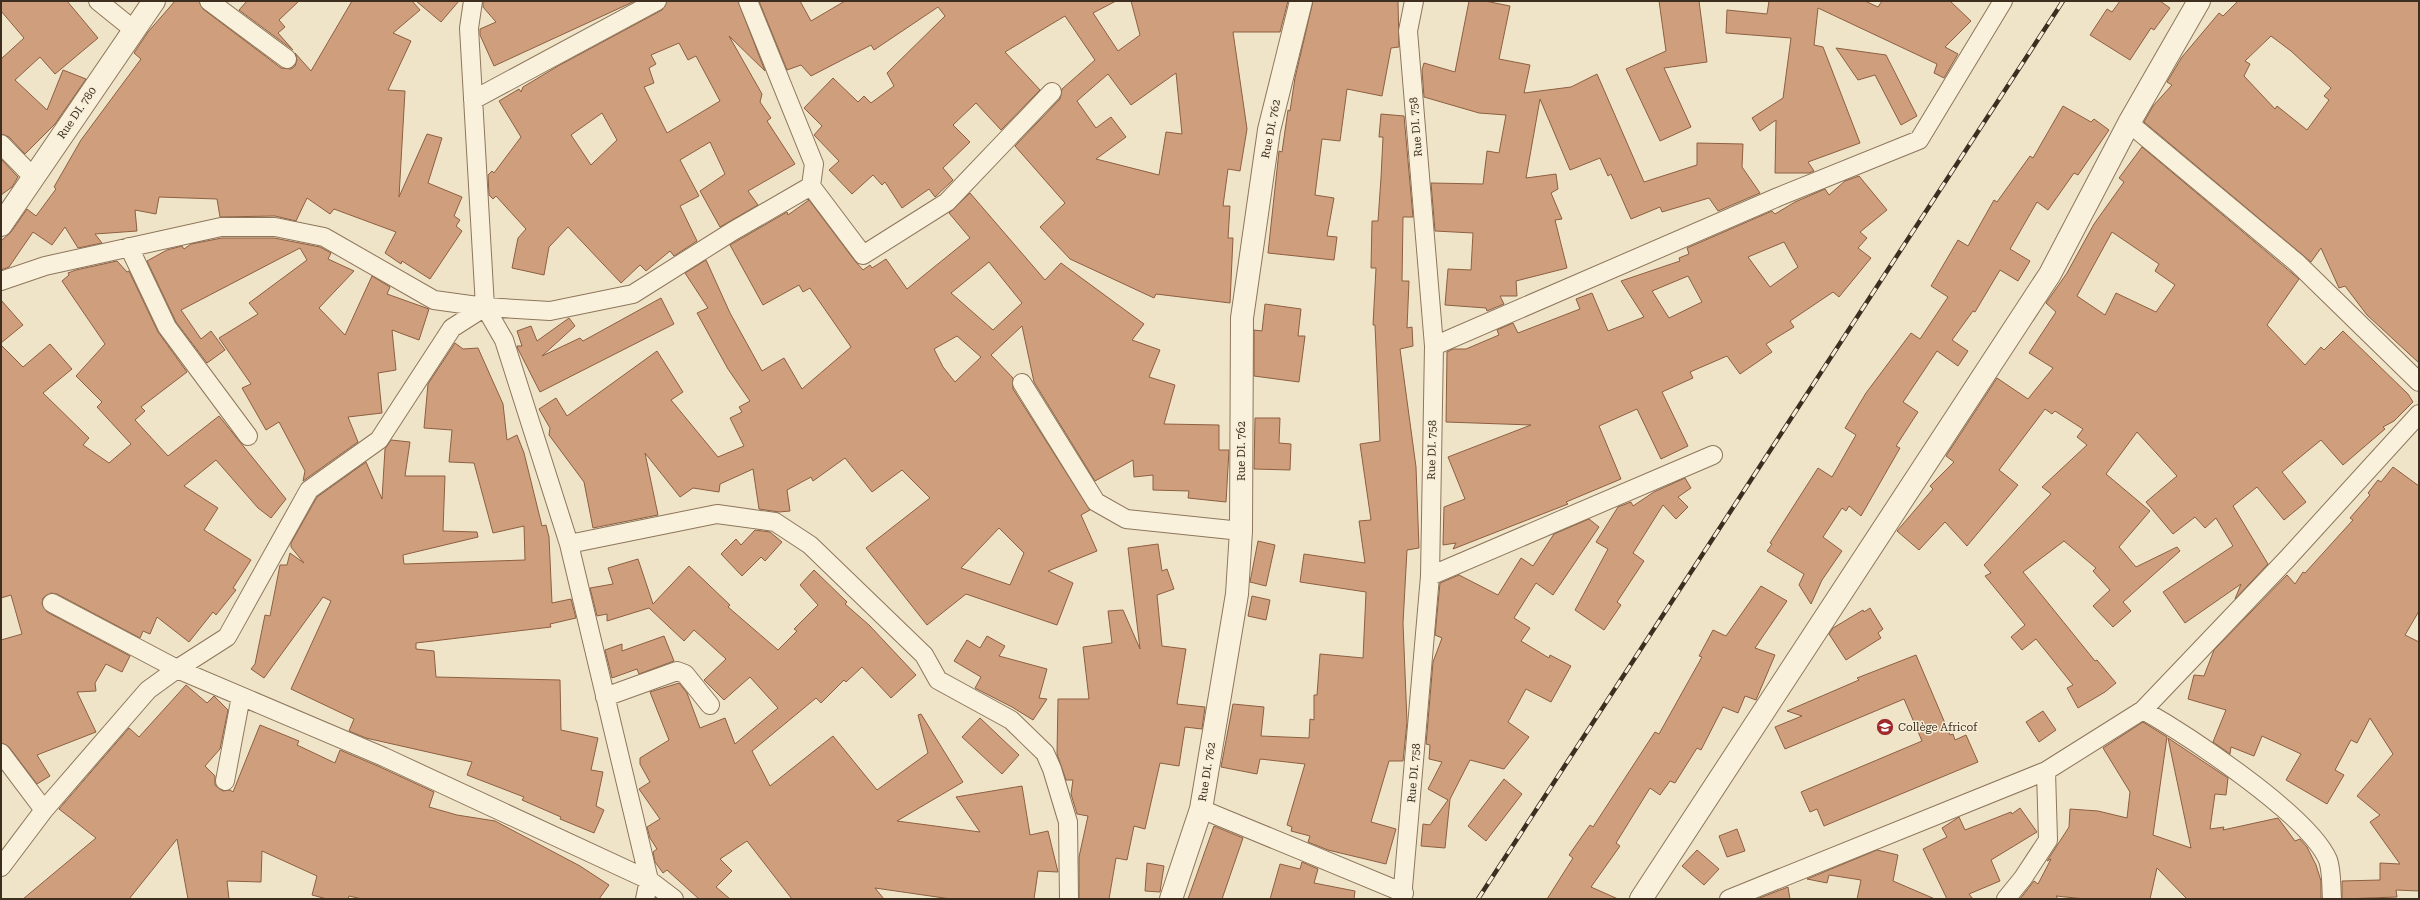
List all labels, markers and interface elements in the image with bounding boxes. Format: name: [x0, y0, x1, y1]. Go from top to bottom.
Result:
street label: Rue DI. 780: [55, 85, 99, 141]
street label: Rue DI. 758: [1407, 97, 1425, 157]
street label: Rue DI. 762: [1259, 98, 1283, 160]
street label: Rue DI. 758: [1425, 420, 1439, 480]
street label: Rue DI. 762: [1235, 421, 1248, 481]
school or university icon: Collège Africof: [1875, 717, 1895, 737]
place label: Collège Africof: [1898, 721, 1978, 734]
street label: Rue DI. 762: [1196, 741, 1218, 803]
street label: Rue DI. 758: [1405, 743, 1423, 803]

